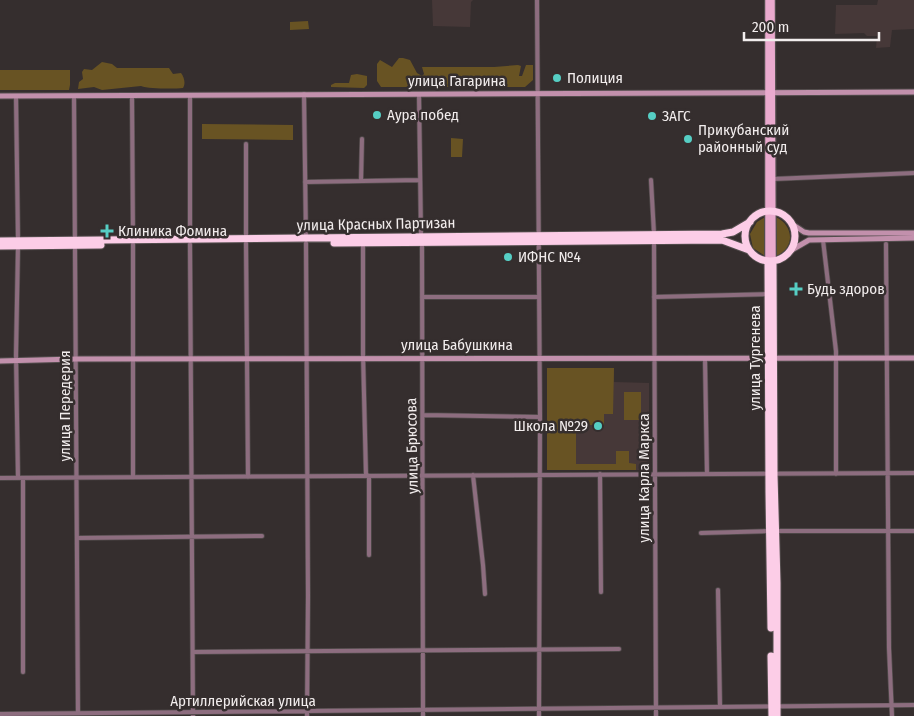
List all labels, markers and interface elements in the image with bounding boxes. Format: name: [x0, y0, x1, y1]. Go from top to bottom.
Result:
scale bar: [744, 10, 879, 42]
text: 200 m: [752, 18, 789, 36]
place label: Полиция: [567, 69, 623, 87]
street label: улица Гагарина: [408, 72, 506, 90]
marker: Полиция: [551, 72, 563, 84]
place label: Аура побед: [387, 106, 459, 124]
place label: ЗАГС: [662, 107, 691, 125]
marker: Аура побед: [371, 109, 383, 121]
marker: ЗАГС: [646, 110, 658, 122]
place label: Прикубанский районный суд: [698, 121, 789, 156]
marker: Прикубанский районный суд: [682, 133, 694, 145]
street label: улица Красных Партизан: [296, 214, 456, 234]
place label: Клиника Фомина: [118, 222, 227, 240]
marker: Клиника Фомина: [100, 224, 114, 238]
place label: ИФНС №4: [518, 248, 581, 266]
marker: ИФНС №4: [502, 251, 514, 263]
place label: Будь здоров: [807, 280, 885, 298]
marker: Будь здоров: [789, 282, 803, 296]
street label: улица Тургенева: [746, 305, 764, 411]
street label: улица Бабушкина: [401, 336, 513, 354]
street label: улица Передерия: [56, 350, 74, 462]
street label: улица Брюсова: [402, 398, 422, 494]
street label: улица Карла Маркса: [635, 413, 653, 543]
place label: Школа №29: [514, 417, 588, 435]
marker: Школа №29: [592, 420, 604, 432]
street label: Артиллерийская улица: [170, 692, 316, 710]

